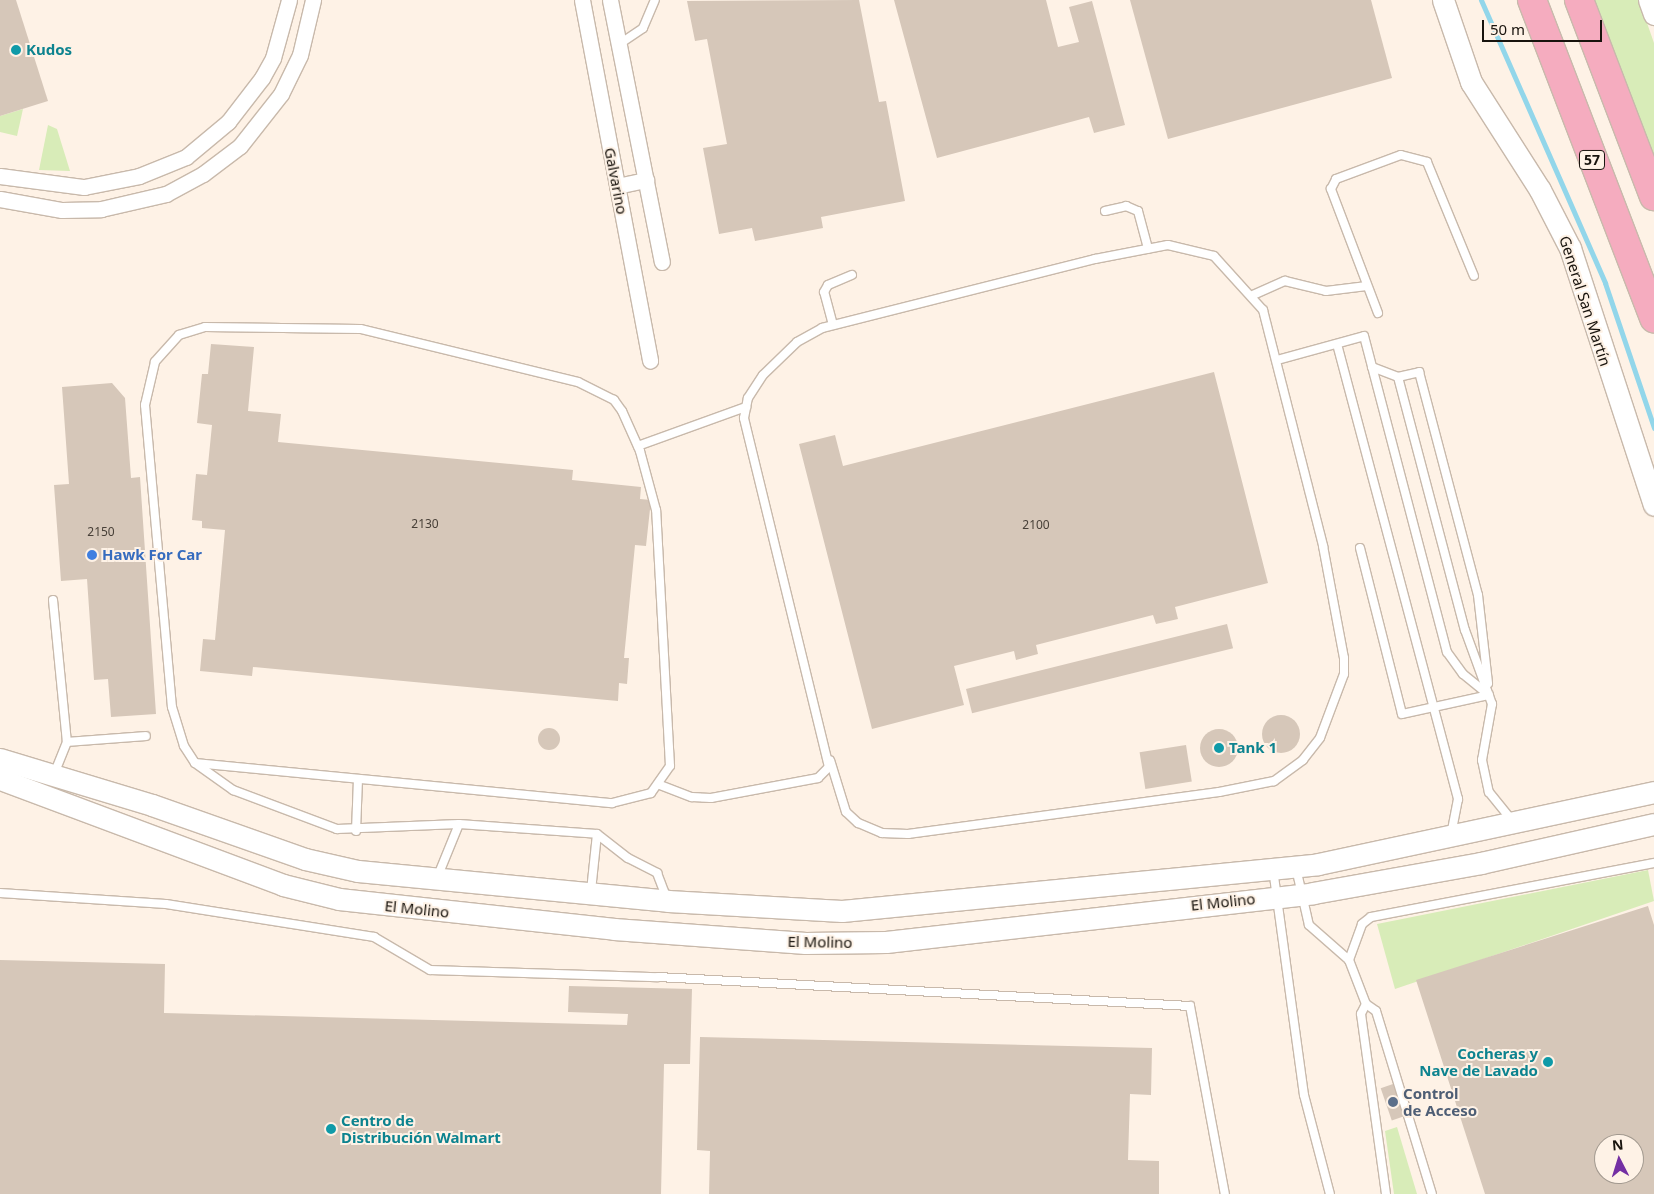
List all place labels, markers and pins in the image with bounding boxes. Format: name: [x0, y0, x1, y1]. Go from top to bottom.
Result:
place label: Kudos: [26, 41, 72, 59]
marker: Kudos: [10, 44, 22, 56]
place label: Hawk For Car: [102, 546, 202, 564]
marker: Hawk For Car: [86, 549, 98, 561]
place label: Tank 1: [1229, 739, 1277, 757]
marker: Tank 1: [1213, 742, 1225, 754]
place label: Cocheras y Nave de Lavado: [1419, 1044, 1538, 1079]
marker: Cocheras y Nave de Lavado: [1542, 1056, 1554, 1068]
place label: Control de Acceso: [1403, 1084, 1477, 1119]
marker: Control de Acceso: [1387, 1096, 1399, 1108]
place label: Centro de Distribución Walmart: [341, 1111, 501, 1146]
marker: Centro de Distribución Walmart: [325, 1123, 337, 1135]

